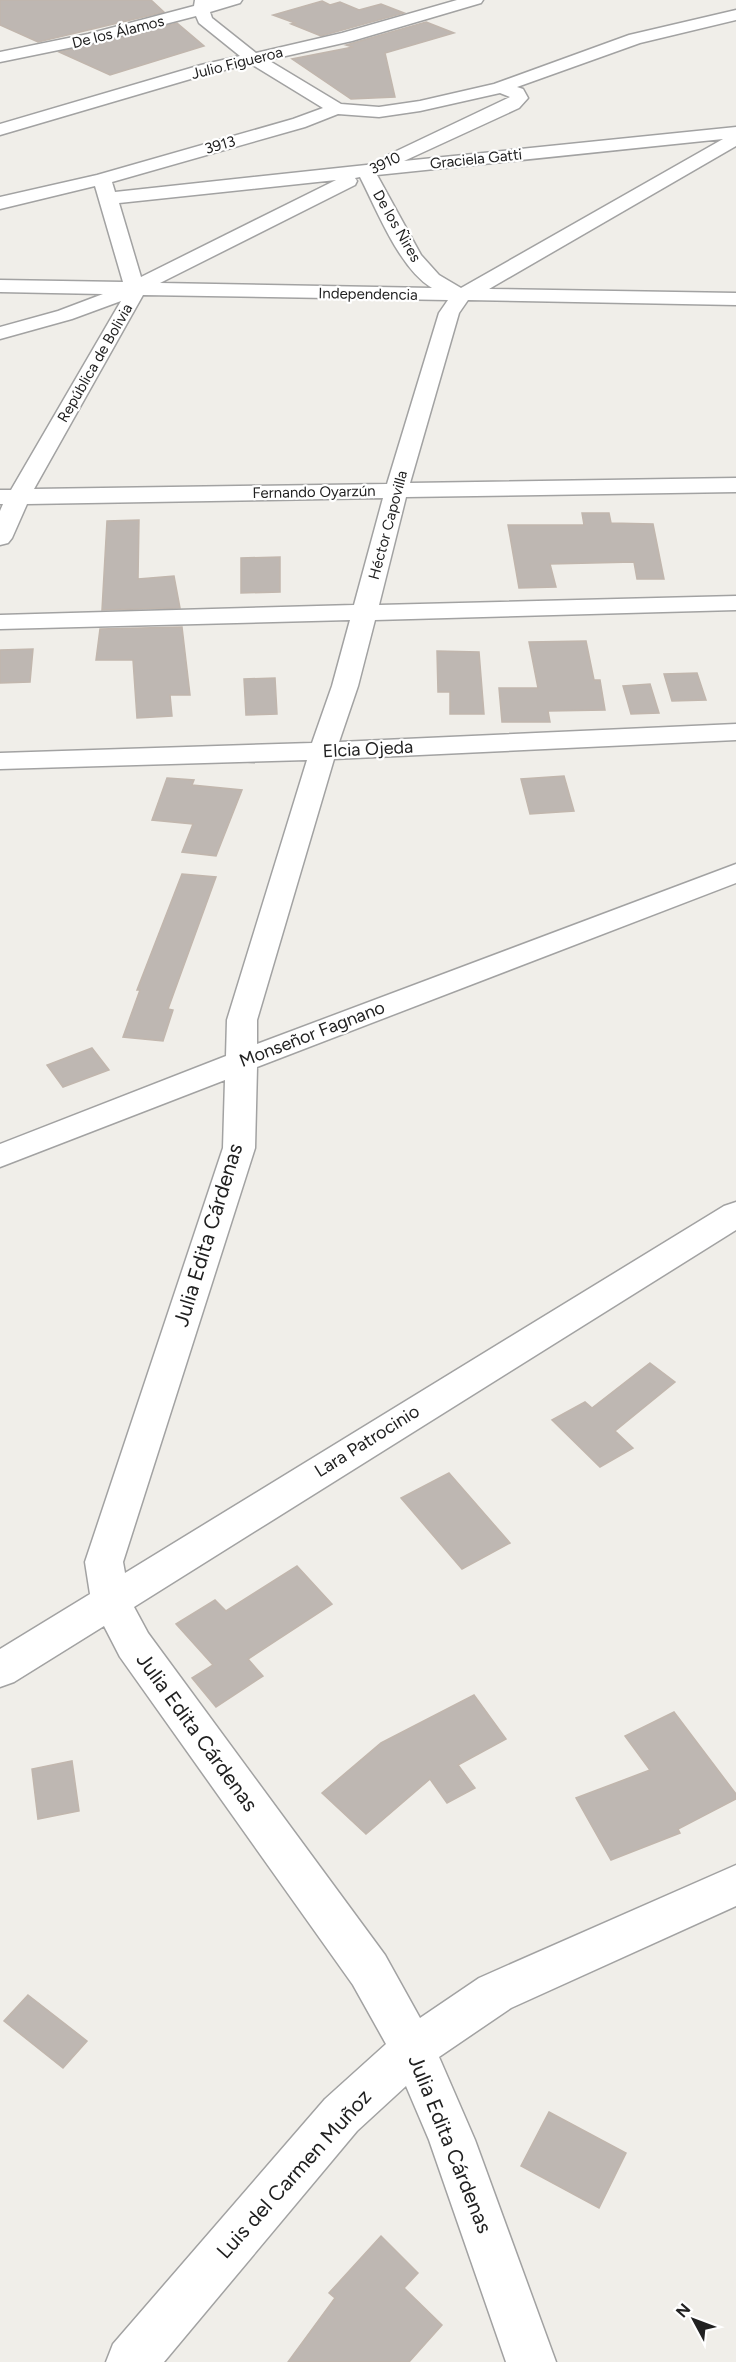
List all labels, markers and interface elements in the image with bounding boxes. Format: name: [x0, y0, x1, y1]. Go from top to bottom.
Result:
street label: De los Álamos: [70, 12, 166, 52]
street label: Julio Figueroa: [189, 43, 285, 83]
street label: 3913: [203, 132, 237, 158]
street label: Graciela Gatti: [429, 145, 523, 173]
street label: 3910: [366, 148, 404, 178]
street label: De los Ñires: [369, 187, 425, 265]
street label: Independencia: [318, 284, 418, 304]
street label: República de Bolivia: [54, 300, 136, 426]
street label: Héctor Capovilla: [365, 469, 411, 581]
street label: Fernando Oyarzún: [252, 482, 376, 502]
street label: Elcia Ojeda: [322, 736, 414, 762]
street label: Monseñor Fagnano: [236, 996, 388, 1072]
street label: Julia Edita Cárdenas: [168, 1140, 247, 1329]
street label: Lara Patrocinio: [310, 1400, 424, 1482]
street label: Julia Edita Cárdenas: [131, 1647, 263, 1816]
street label: Julia Edita Cárdenas: [403, 2051, 498, 2237]
street label: Luis del Carmen Muñoz: [211, 2084, 376, 2263]
north arrow: [664, 2290, 724, 2350]
text: N: [672, 2300, 694, 2321]

